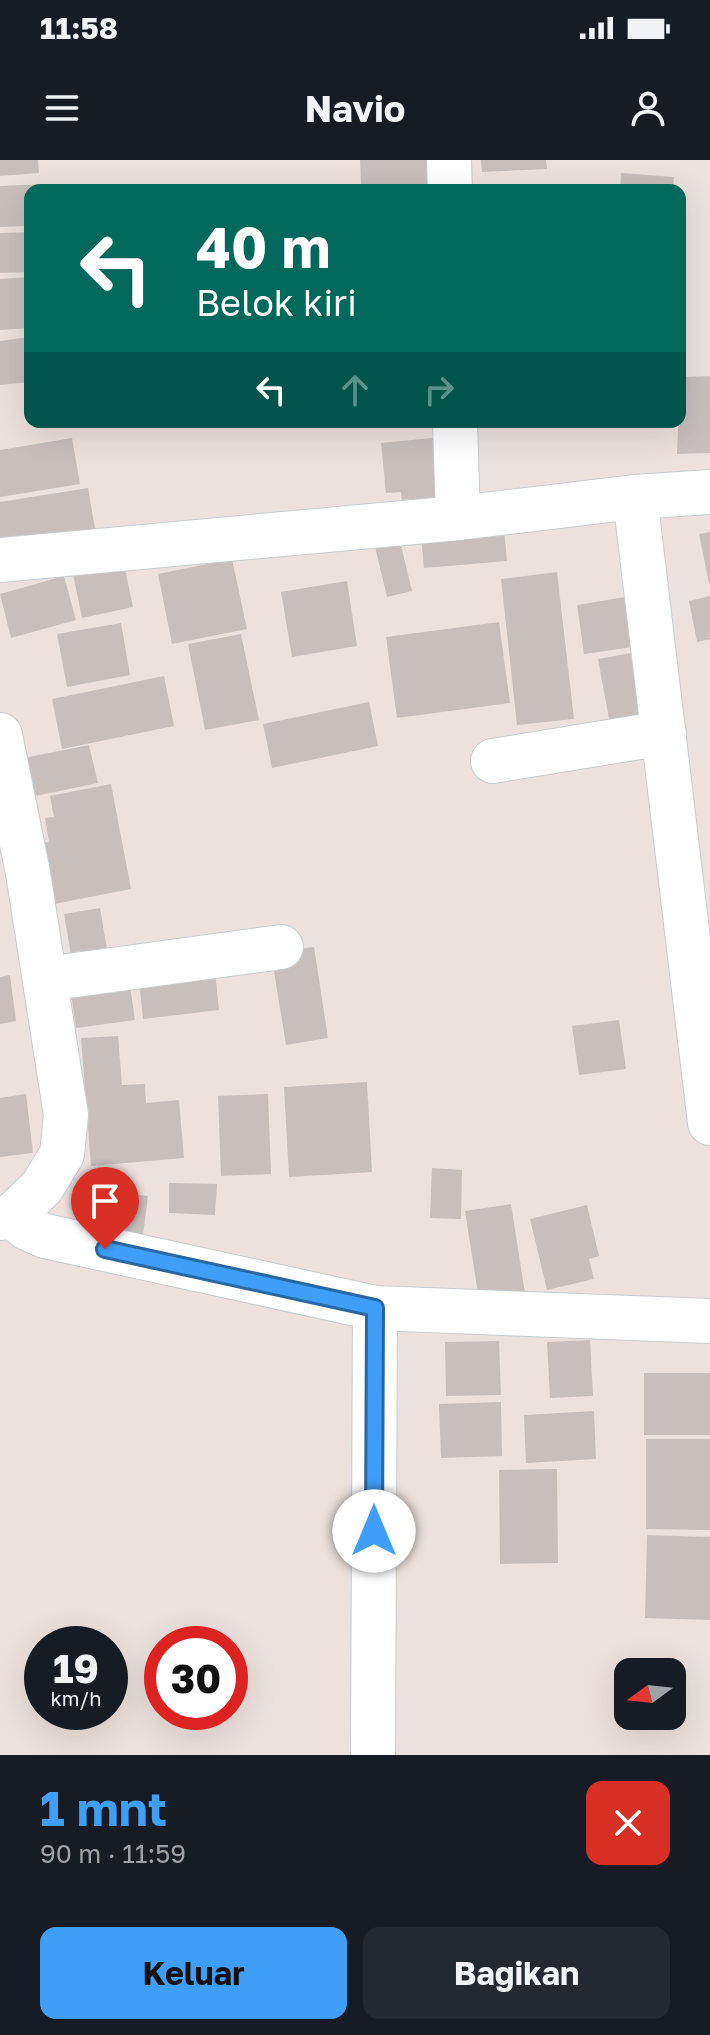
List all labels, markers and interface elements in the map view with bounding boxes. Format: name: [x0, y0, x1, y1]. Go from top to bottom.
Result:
text: 11:58: [40, 10, 118, 46]
icon: menu: [40, 86, 84, 130]
icon: person: [626, 86, 670, 130]
text: Navio: [305, 87, 405, 130]
text: 40 m: [196, 213, 330, 280]
icon: left: [64, 216, 168, 320]
text: Belok kiri: [196, 281, 357, 324]
icon: left: [249, 368, 293, 412]
icon: ahead: [333, 368, 377, 412]
icon: right: [417, 368, 461, 412]
pin: [71, 1167, 139, 1249]
icon: arrive: [83, 1179, 127, 1223]
position arrow: [332, 1489, 416, 1573]
speed limit sign: 30: [144, 1626, 248, 1730]
text: 19: [53, 1644, 99, 1692]
north arrow: [614, 1658, 686, 1730]
map controls: [614, 1658, 686, 1730]
text: km/h: [51, 1686, 101, 1710]
text: 1 mnt: [40, 1779, 167, 1837]
button: close: [586, 1781, 670, 1865]
text: 90 m · 11:59: [40, 1838, 186, 1869]
button: Keluar: [40, 1927, 347, 2019]
button: Bagikan: [363, 1927, 670, 2019]

